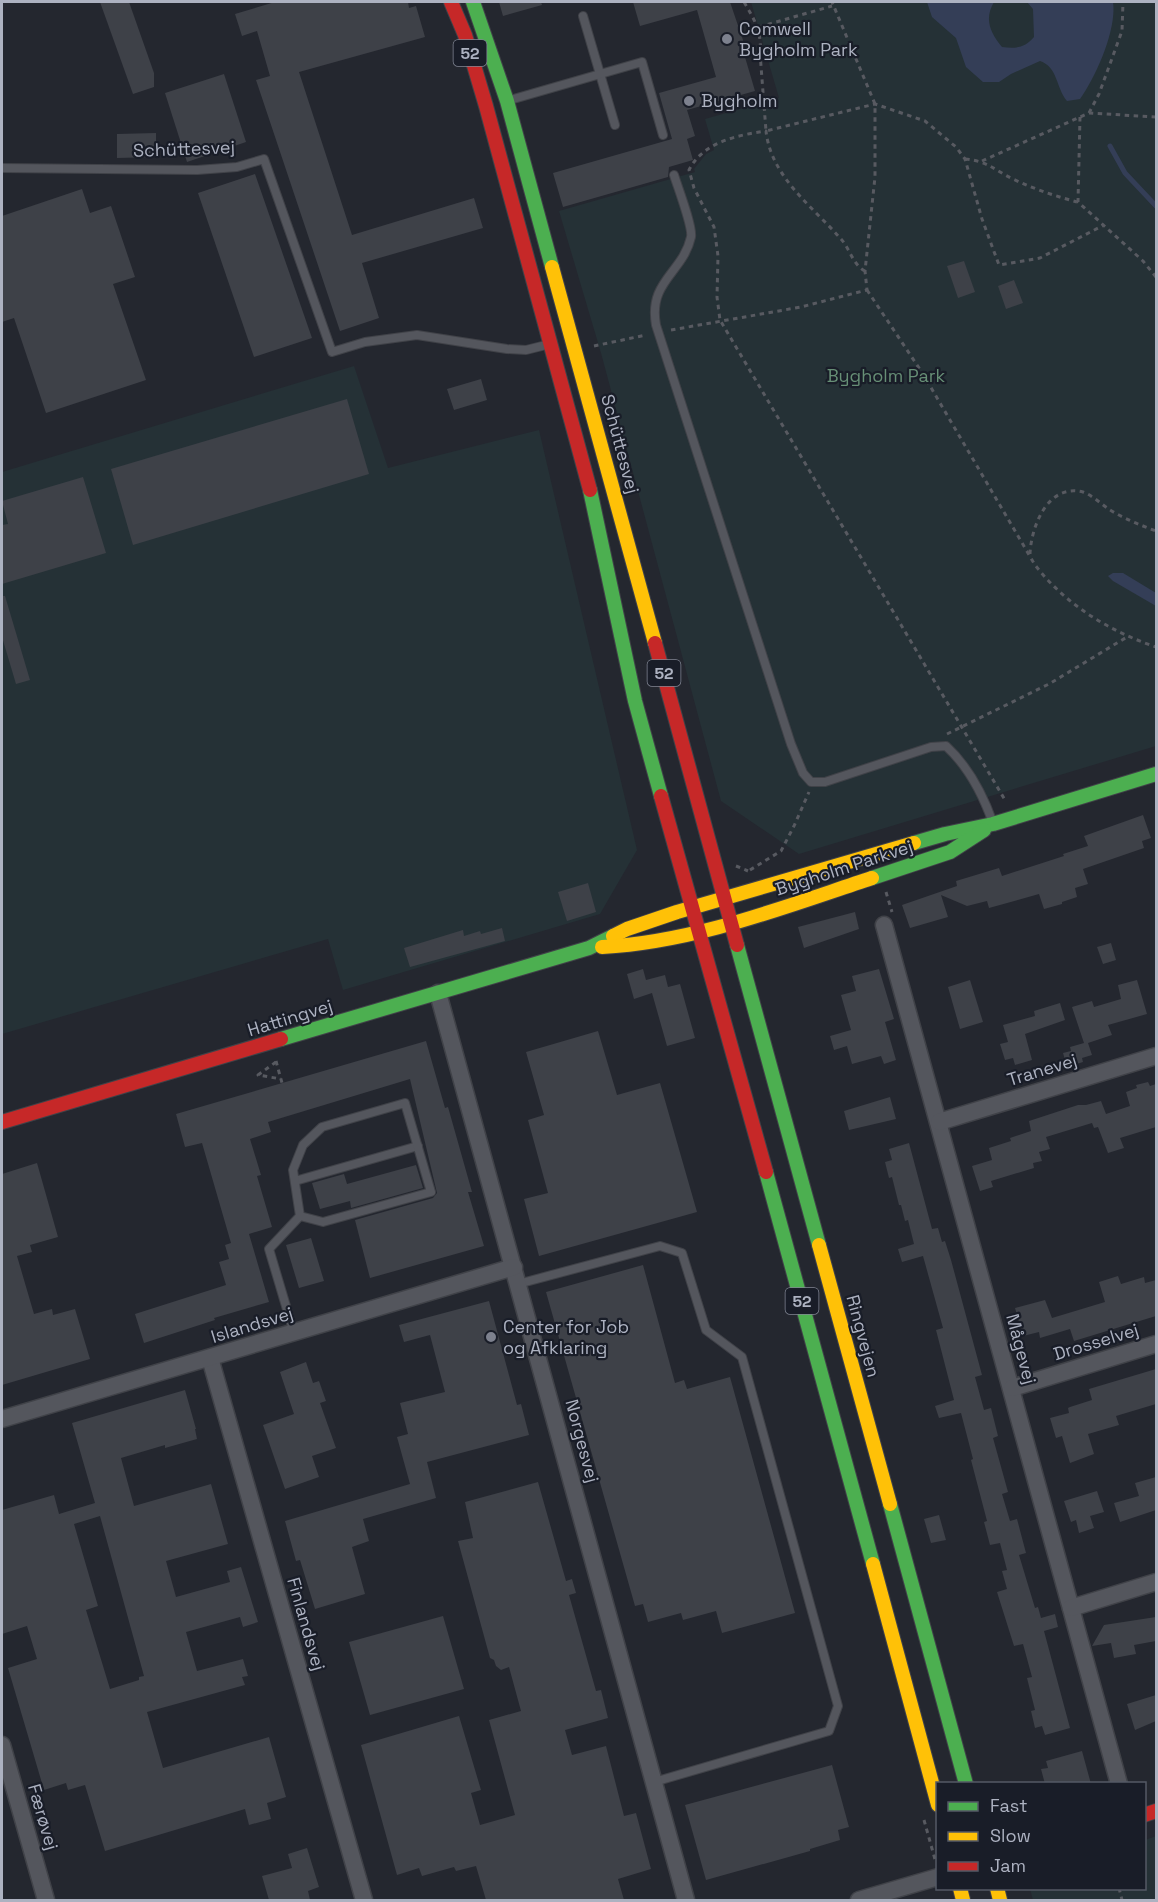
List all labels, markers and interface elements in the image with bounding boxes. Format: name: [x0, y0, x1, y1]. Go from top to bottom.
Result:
place label: Comwell Bygholm Park: [739, 17, 858, 61]
marker: Comwell Bygholm Park: [720, 32, 734, 46]
road number: 52: [454, 40, 486, 66]
place label: Bygholm: [701, 89, 778, 112]
marker: Bygholm: [682, 94, 696, 108]
street label: Schüttesvej: [133, 135, 235, 162]
park label: Bygholm Park: [827, 364, 946, 387]
street label: Schüttesvej: [596, 392, 645, 496]
road number: 52: [648, 660, 680, 686]
street label: Bygholm Parkvej: [772, 834, 915, 901]
street label: Hattingvej: [245, 994, 335, 1041]
street label: Tranevej: [1004, 1048, 1080, 1091]
road number: 52: [786, 1288, 818, 1314]
street label: Ringvejen: [841, 1292, 886, 1380]
street label: Islandsvej: [208, 1301, 296, 1348]
street label: Mågevej: [1001, 1311, 1042, 1387]
place label: Center for Job og Afklaring: [503, 1315, 629, 1359]
street label: Drosselvej: [1050, 1318, 1141, 1365]
marker: Center for Job og Afklaring: [484, 1330, 498, 1344]
street label: Norgesvej: [560, 1397, 605, 1485]
street label: Finlandsvej: [282, 1574, 331, 1673]
street label: Færøvej: [23, 1781, 64, 1853]
legend: [936, 1782, 1146, 1890]
text: Fast: [990, 1794, 1027, 1817]
text: Slow: [990, 1824, 1031, 1847]
text: Jam: [990, 1854, 1026, 1877]

